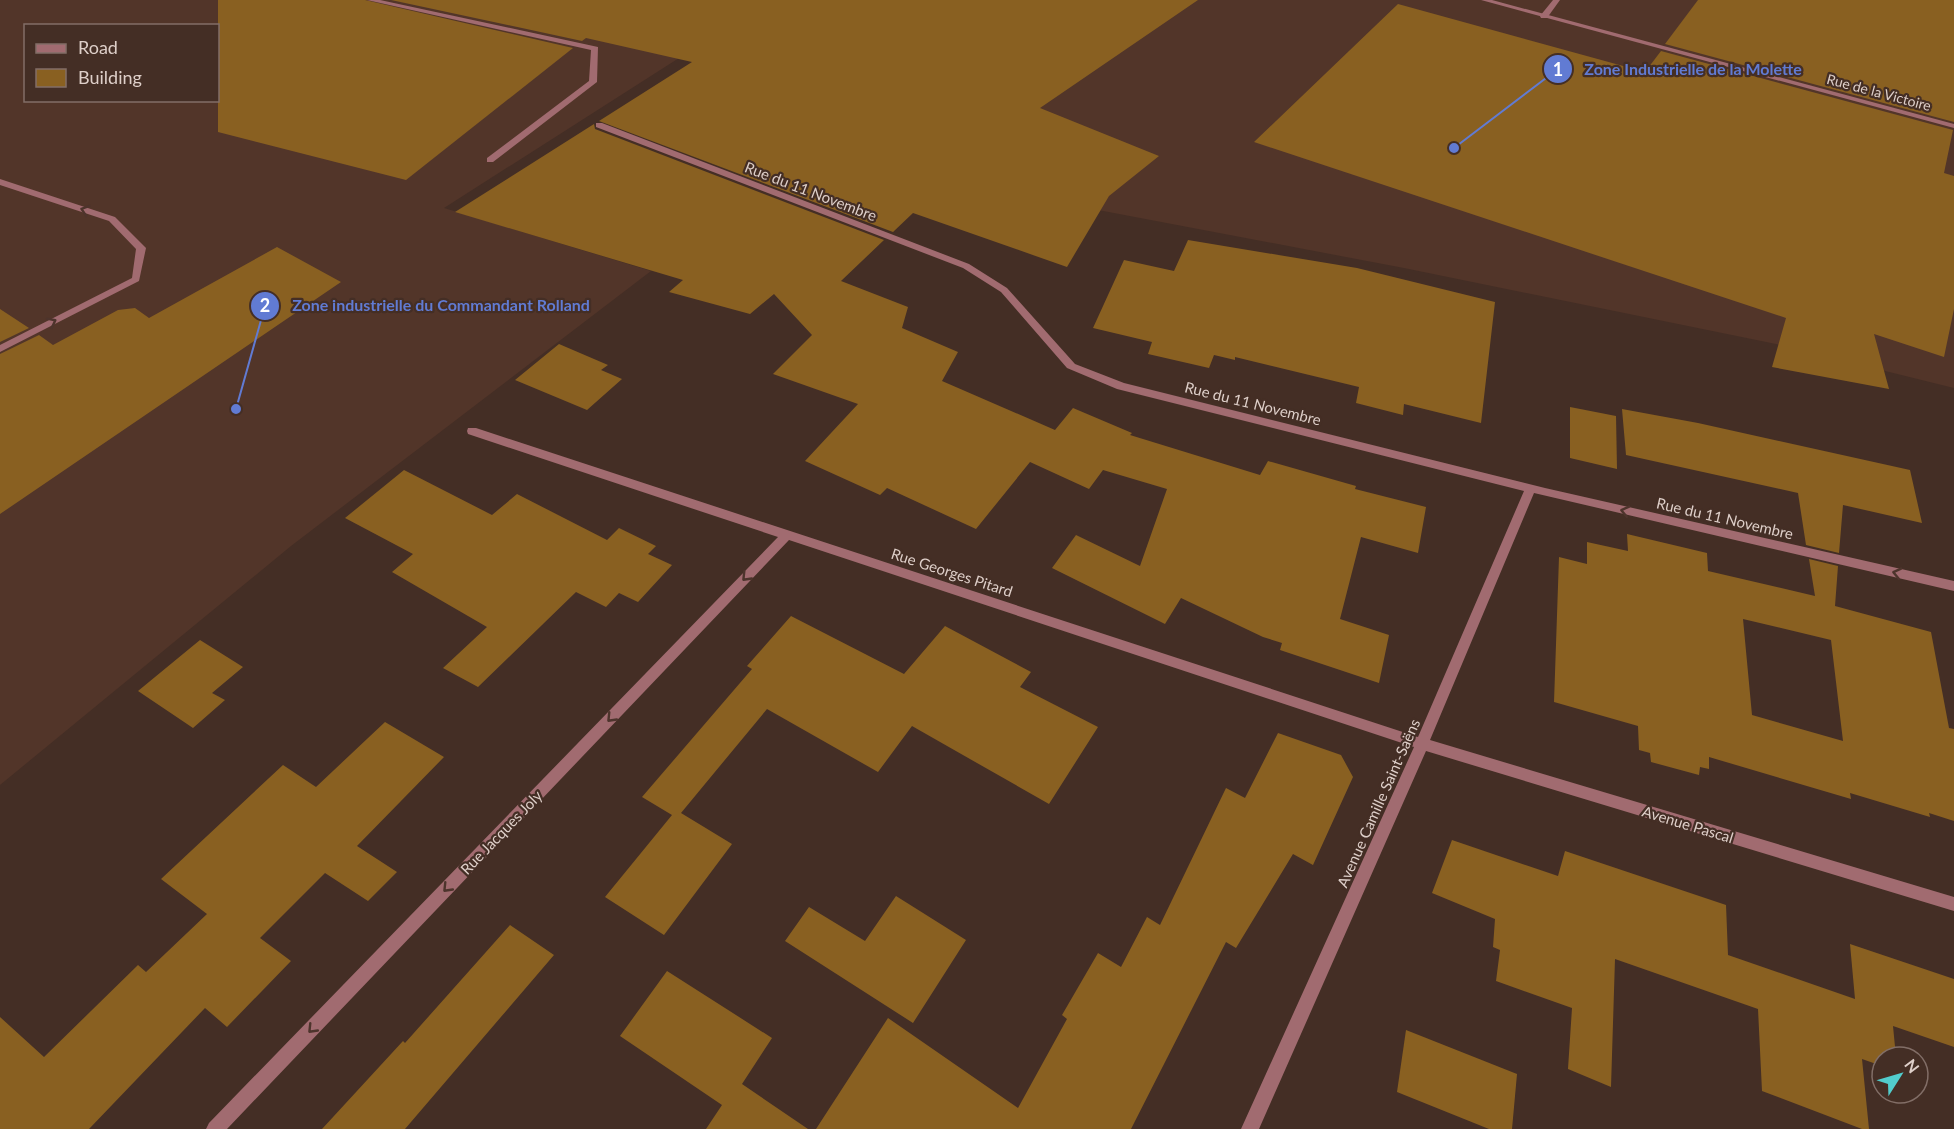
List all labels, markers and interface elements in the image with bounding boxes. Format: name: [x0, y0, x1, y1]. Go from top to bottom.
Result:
legend: [24, 24, 219, 102]
text: Road: [78, 36, 118, 58]
callout: Zone Industrielle de la Molette: [1543, 52, 1814, 86]
text: 1: [1553, 58, 1563, 80]
text: Zone Industrielle de la Molette: [1584, 59, 1802, 78]
text: Building: [78, 66, 142, 88]
street label: Rue de la Victoire: [1825, 70, 1933, 114]
street label: Rue du 11 Novembre: [742, 158, 880, 224]
one-way arrow: [80, 205, 91, 217]
callout: Zone industrielle du Commandant Rolland: [250, 289, 602, 323]
text: 2: [260, 294, 270, 316]
text: Zone industrielle du Commandant Rolland: [292, 295, 590, 314]
one-way arrow: [46, 318, 57, 330]
street label: Rue du 11 Novembre: [1183, 377, 1323, 429]
street label: Rue du 11 Novembre: [1655, 494, 1795, 543]
one-way arrow: [1620, 505, 1630, 518]
street label: Rue Georges Pitard: [889, 544, 1015, 600]
one-way arrow: [1892, 567, 1902, 580]
one-way arrow: [743, 570, 754, 581]
one-way arrow: [608, 710, 619, 721]
street label: Avenue Camille Saint-Saëns: [1333, 716, 1423, 890]
street label: Rue Jacques Joly: [456, 786, 546, 878]
street label: Avenue Pascal: [1640, 802, 1736, 846]
one-way arrow: [443, 882, 454, 892]
one-way arrow: [308, 1022, 319, 1033]
north arrow: [1870, 1045, 1930, 1105]
text: N: [1901, 1055, 1924, 1076]

